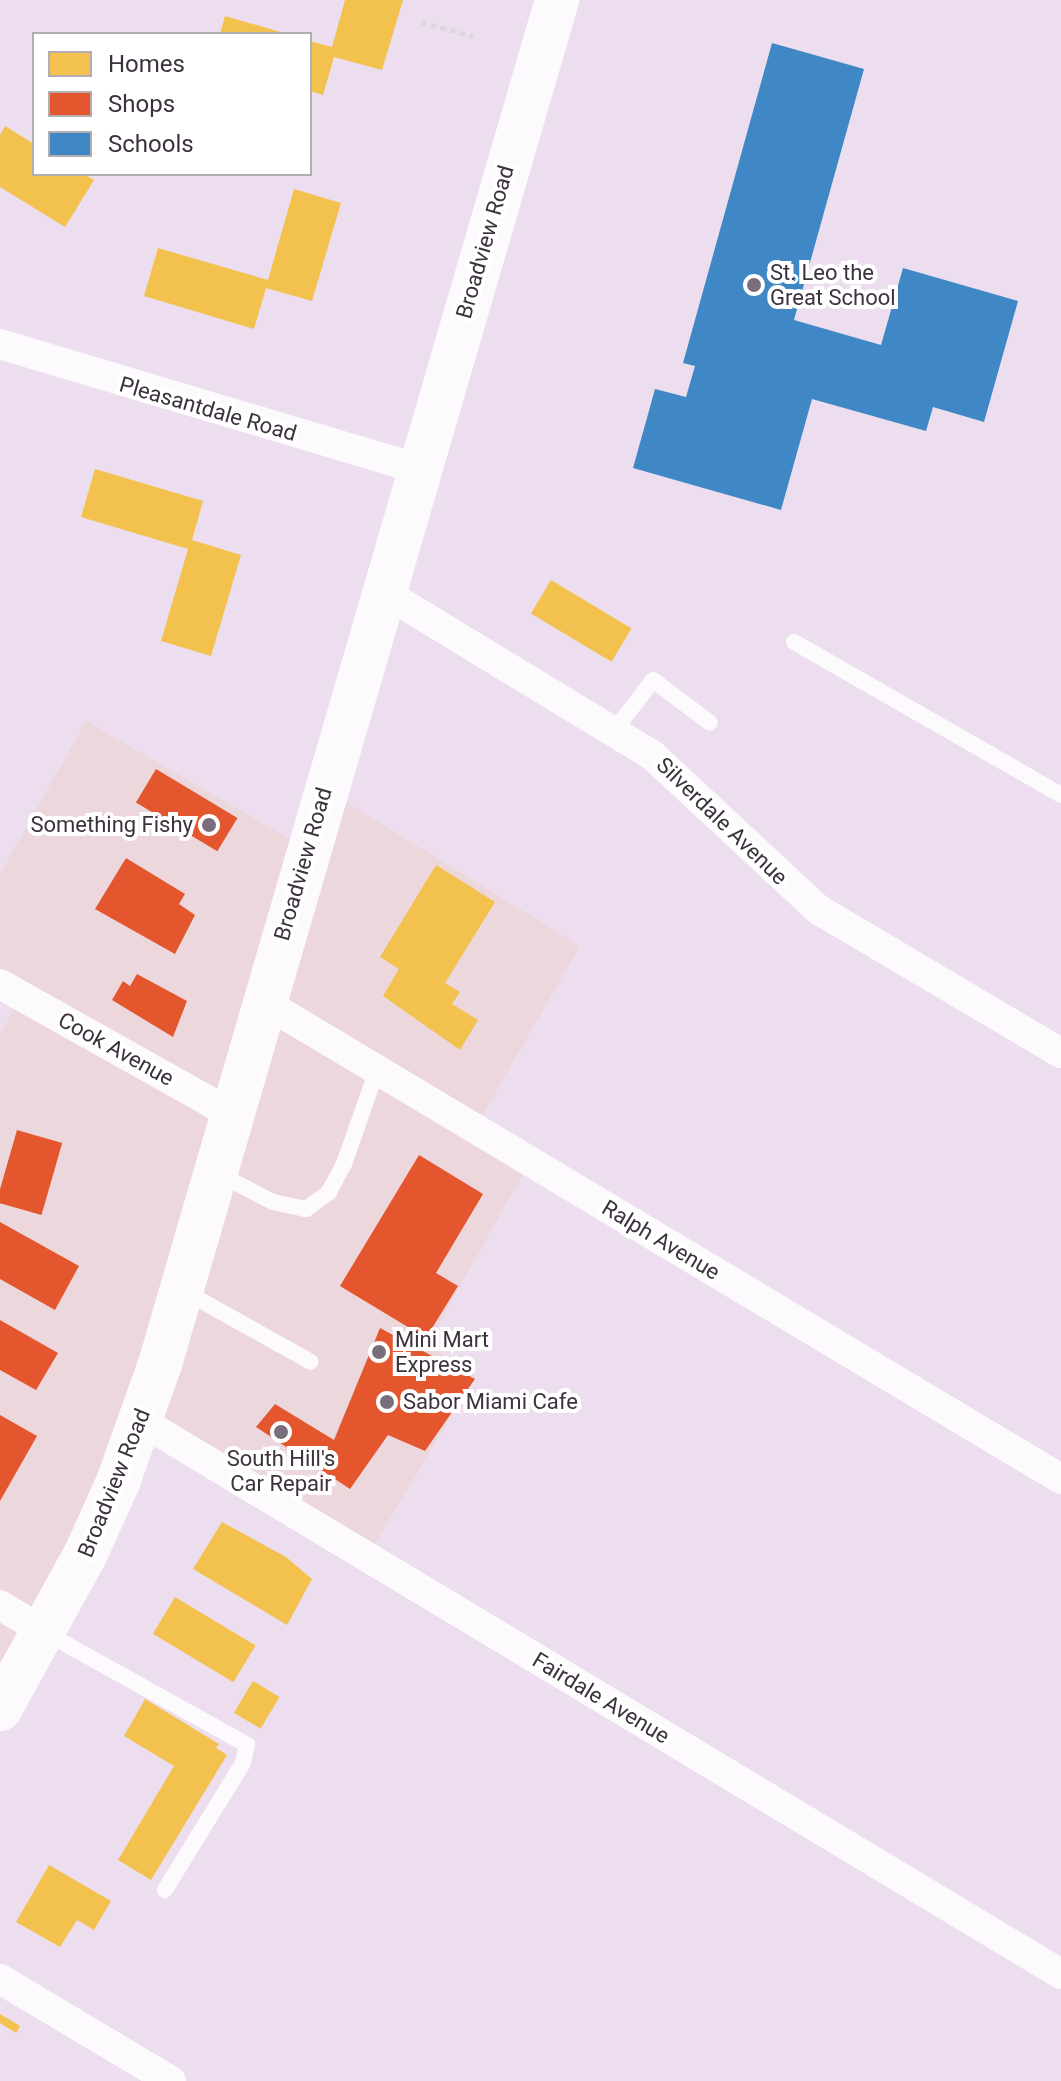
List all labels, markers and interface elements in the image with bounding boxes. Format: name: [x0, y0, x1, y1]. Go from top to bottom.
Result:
legend: [32, 32, 312, 176]
text: Homes: [108, 50, 185, 78]
text: Shops: [108, 90, 175, 118]
text: Schools: [108, 130, 194, 158]
street label: Broadview Road: [451, 162, 519, 322]
place label: St. Leo the Great School: [770, 259, 896, 310]
marker: St. Leo the Great School: [745, 276, 763, 294]
street label: Pleasantdale Road: [116, 371, 300, 447]
street label: Silverdale Avenue: [651, 752, 793, 890]
street label: Broadview Road: [269, 784, 337, 944]
place label: Something Fishy: [30, 812, 193, 838]
marker: Something Fishy: [200, 816, 218, 834]
street label: Cook Avenue: [54, 1006, 178, 1092]
street label: Ralph Avenue: [597, 1195, 725, 1285]
place label: Mini Mart Express: [395, 1326, 489, 1378]
marker: Mini Mart Express: [370, 1343, 388, 1361]
place label: Sabor Miami Cafe: [403, 1389, 578, 1415]
marker: Sabor Miami Cafe: [378, 1393, 396, 1411]
street label: Broadview Road: [72, 1405, 156, 1561]
marker: South Hill's Car Repair: [272, 1423, 290, 1441]
place label: South Hill's Car Repair: [227, 1445, 335, 1496]
street label: Fairdale Avenue: [528, 1647, 674, 1749]

